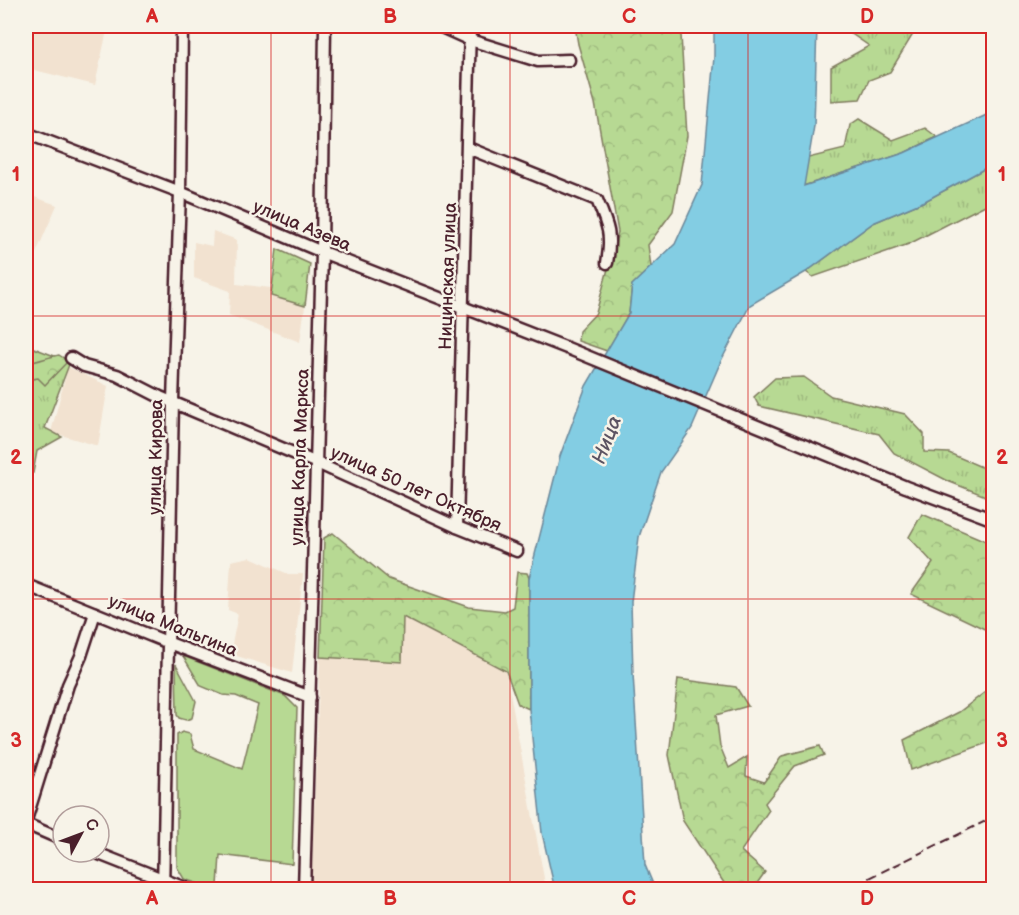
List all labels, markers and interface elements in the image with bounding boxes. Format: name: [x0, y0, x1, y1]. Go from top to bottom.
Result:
text: A: [145, 5, 159, 29]
text: B: [383, 5, 397, 29]
text: C: [622, 5, 636, 29]
text: D: [860, 5, 874, 29]
text: 1: [12, 163, 20, 187]
text: 1: [998, 163, 1006, 187]
street label: улица Азева: [250, 196, 354, 256]
street label: Ницинская улица: [435, 202, 461, 350]
street label: улица Карла Маркса: [286, 368, 314, 546]
street label: улица Кирова: [144, 399, 168, 515]
water label: Ница: [587, 413, 627, 467]
street label: улица 50 лет Октября: [327, 442, 505, 536]
text: 2: [10, 446, 22, 470]
text: 2: [996, 446, 1008, 470]
street label: улица Мальгина: [105, 591, 241, 662]
text: 3: [10, 729, 22, 753]
text: 3: [996, 729, 1008, 753]
north arrow: [51, 804, 111, 864]
text: С: [80, 815, 102, 836]
text: A: [145, 887, 159, 911]
text: B: [383, 887, 397, 911]
text: C: [622, 887, 636, 911]
text: D: [860, 887, 874, 911]

